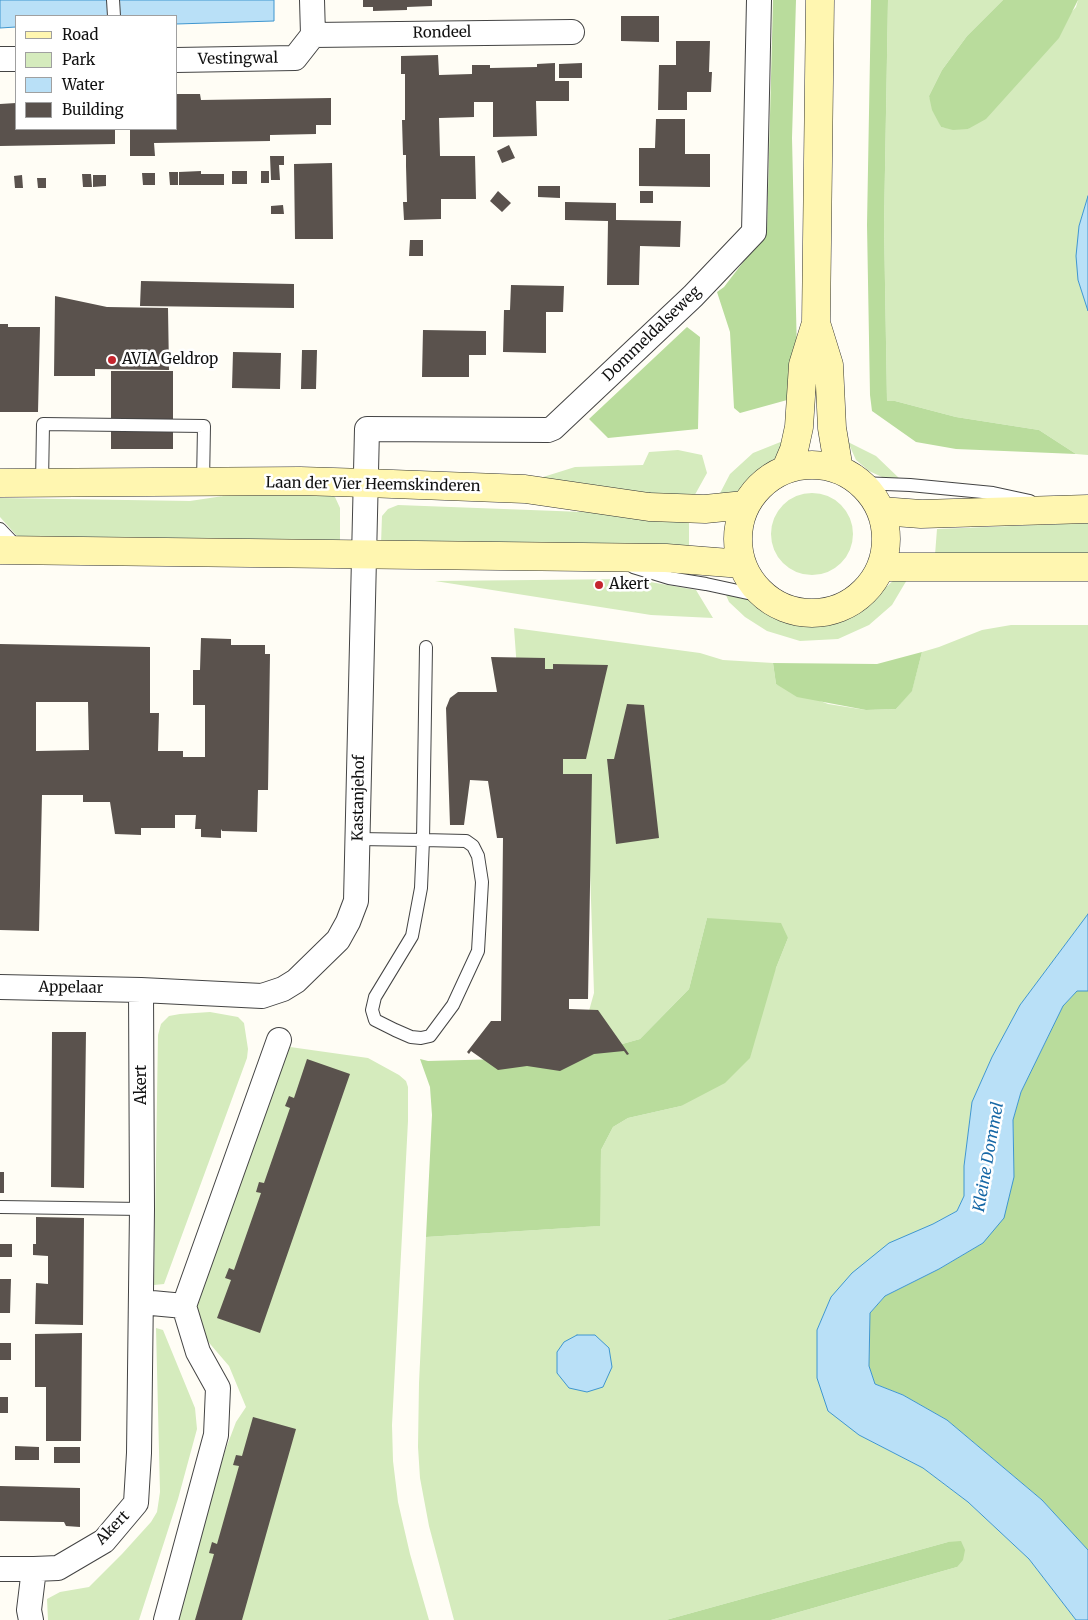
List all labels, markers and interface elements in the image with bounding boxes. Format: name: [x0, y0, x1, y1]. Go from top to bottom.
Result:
legend: [15, 15, 178, 130]
street label: Rondeel: [412, 23, 472, 43]
text: Road: [62, 25, 98, 44]
street label: Vestingwal: [198, 49, 278, 69]
text: Park: [62, 50, 95, 69]
text: Water: [62, 75, 104, 94]
text: Building: [62, 100, 124, 119]
street label: Dommeldalseweg: [599, 283, 705, 385]
place label: AVIA Geldrop: [122, 351, 218, 369]
marker: AVIA Geldrop: [106, 354, 118, 366]
street label: Laan der Vier Heemskinderen: [265, 474, 481, 496]
place label: Akert: [609, 576, 649, 594]
marker: Akert: [593, 579, 605, 591]
street label: Kastanjehof: [349, 755, 369, 841]
street label: Appelaar: [39, 978, 103, 998]
street label: Akert: [133, 1065, 151, 1105]
water label: Kleine Dommel: [970, 1101, 1008, 1213]
street label: Akert: [93, 1507, 133, 1549]

